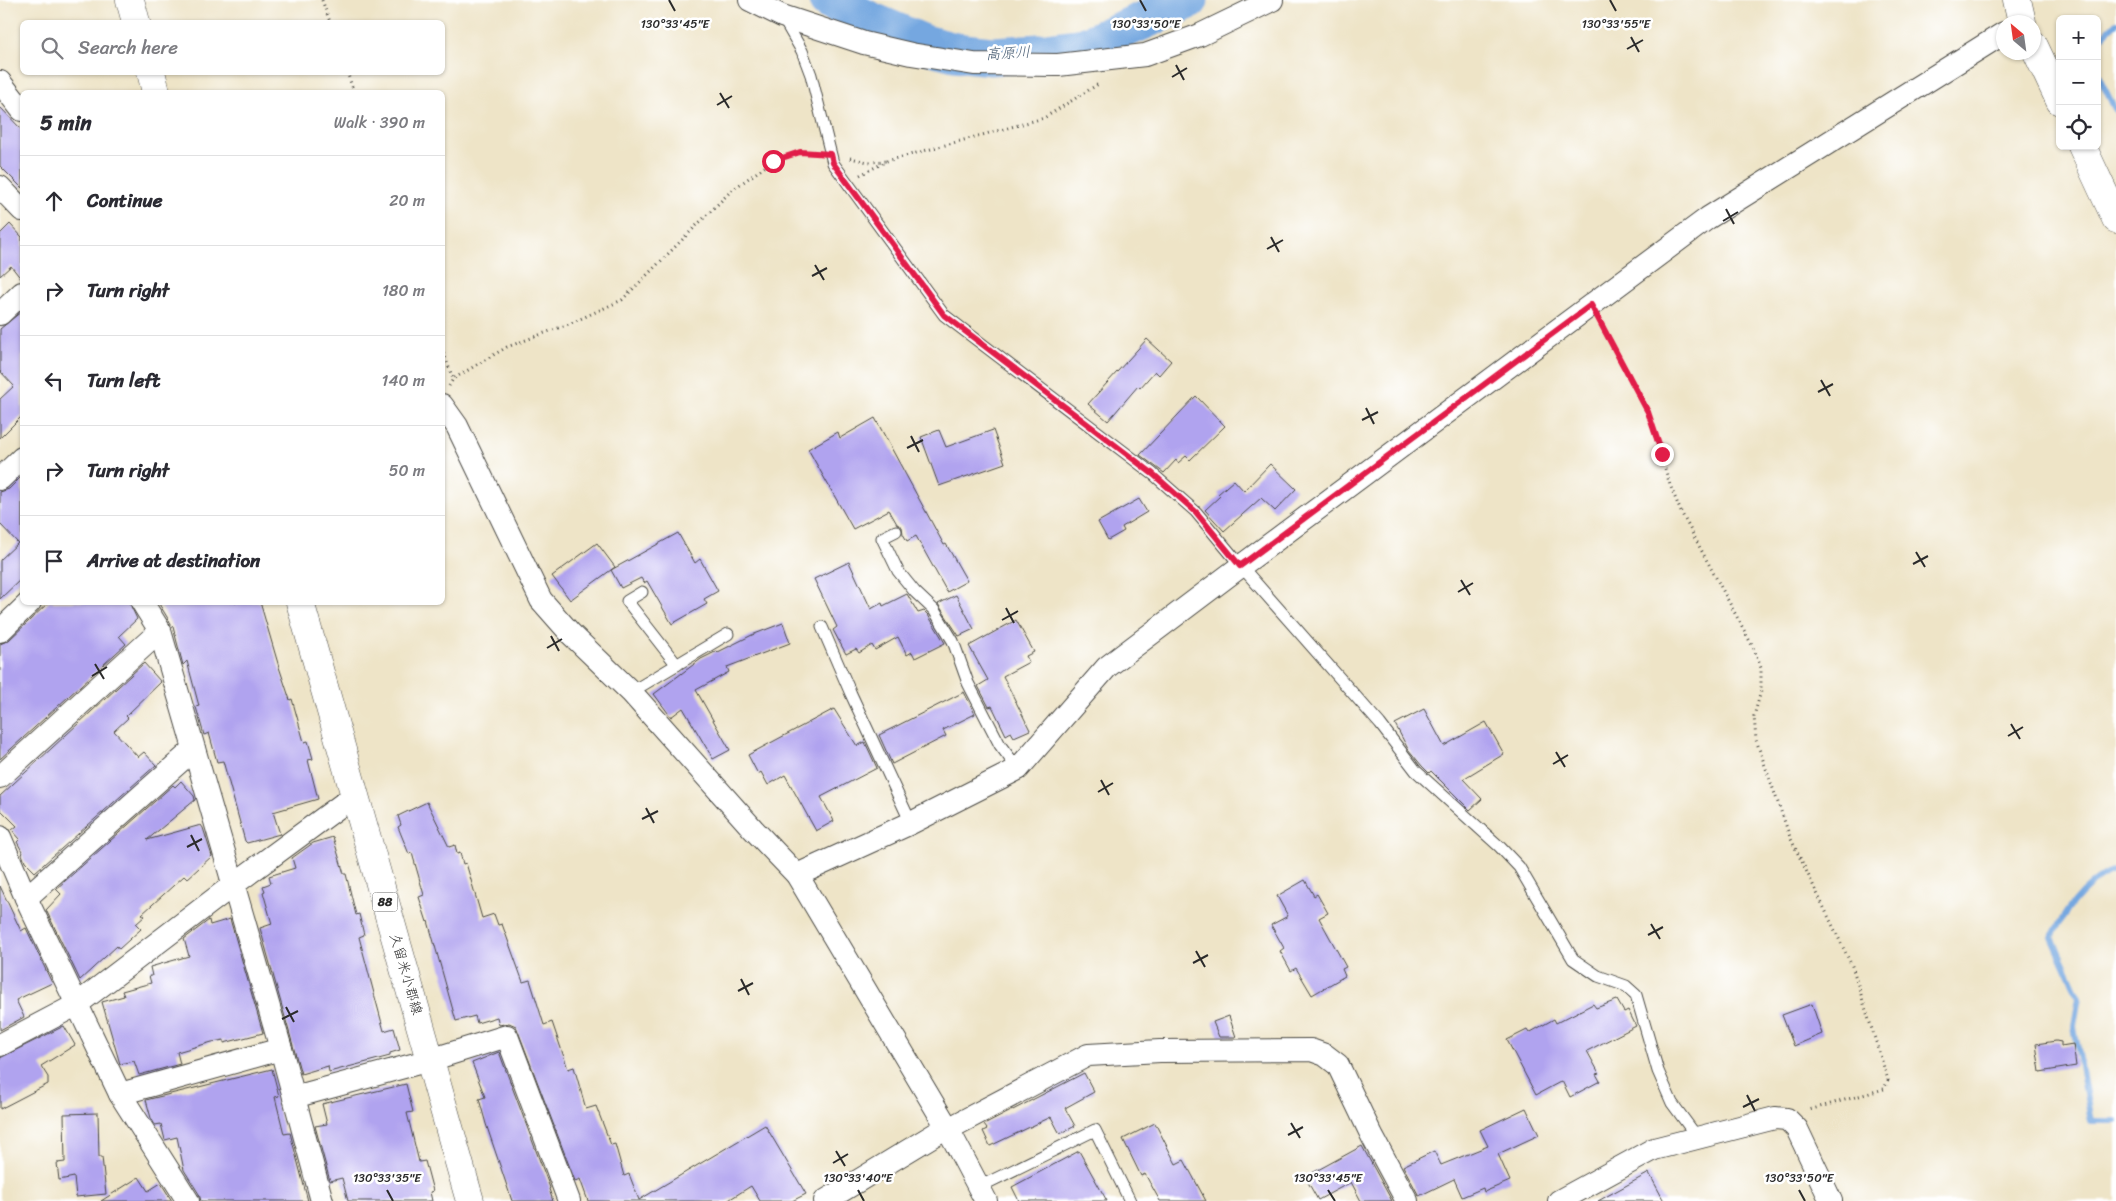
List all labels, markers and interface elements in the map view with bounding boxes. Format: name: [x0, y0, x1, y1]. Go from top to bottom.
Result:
text: 130°33'45"E: [641, 13, 711, 35]
text: 130°33'50"E: [1112, 13, 1182, 35]
text: 130°33'55"E: [1582, 13, 1652, 35]
north arrow: [1996, 15, 2041, 60]
map controls: [2056, 15, 2101, 150]
button: +: [2056, 15, 2101, 60]
search box: [20, 20, 445, 75]
text: Search here: [78, 31, 178, 64]
icon: search: [38, 34, 66, 62]
water label: 高原川: [985, 39, 1031, 67]
button: −: [2056, 60, 2101, 105]
text: 5 min: [40, 104, 92, 142]
button: locate: [2056, 105, 2101, 150]
text: Walk · 390 m: [334, 108, 425, 137]
route start: [762, 150, 785, 173]
text: Continue: [87, 184, 163, 217]
text: 20 m: [389, 186, 425, 215]
icon: ahead: [40, 187, 68, 215]
text: Turn right: [87, 274, 169, 307]
text: 180 m: [382, 276, 425, 305]
icon: right: [40, 277, 68, 305]
text: Turn left: [87, 364, 160, 397]
text: 140 m: [382, 366, 425, 395]
icon: left: [40, 367, 68, 395]
route end: [1651, 443, 1674, 466]
text: Turn right: [87, 454, 169, 487]
text: 50 m: [389, 456, 425, 485]
icon: right: [40, 457, 68, 485]
text: Arrive at destination: [87, 544, 260, 577]
icon: arrive: [40, 547, 68, 575]
road number: 88: [372, 892, 398, 912]
street label: 久留米小郡線: [382, 930, 430, 1018]
text: 130°33'35"E: [353, 1167, 422, 1189]
text: 130°33'40"E: [824, 1167, 894, 1189]
text: 130°33'45"E: [1294, 1167, 1364, 1189]
text: 130°33'50"E: [1765, 1167, 1835, 1189]

